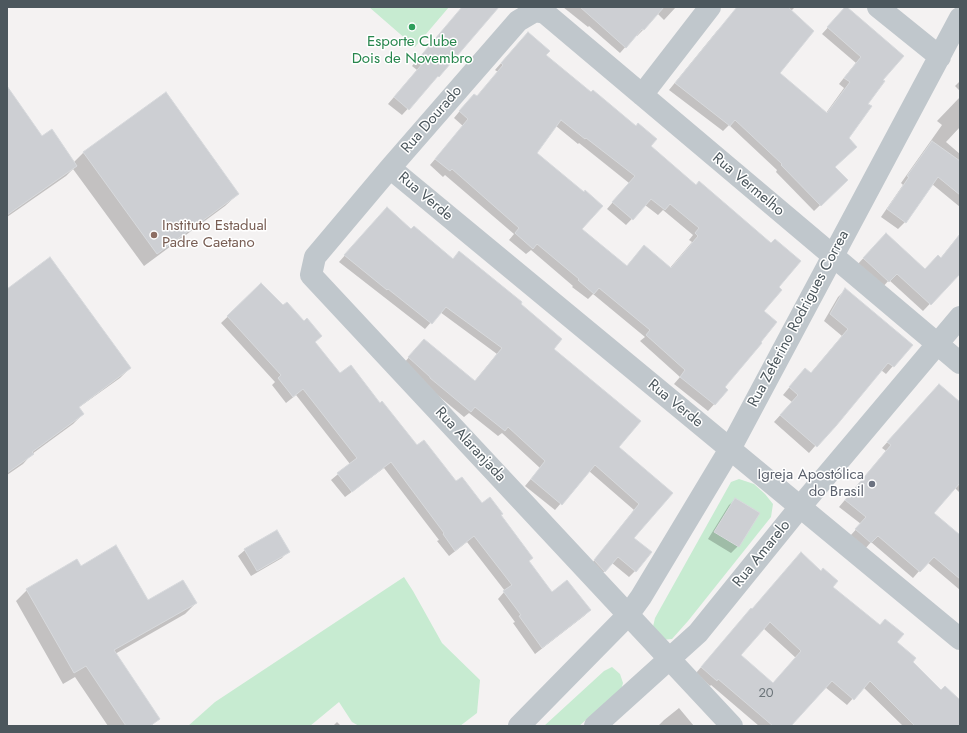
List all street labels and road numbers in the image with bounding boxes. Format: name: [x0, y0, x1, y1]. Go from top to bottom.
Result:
street label: Rua Dourado: [398, 83, 466, 157]
street label: Rua Vermelho: [708, 150, 788, 220]
street label: Rua Verde: [394, 169, 456, 225]
street label: Rua Zeferino Rodrigues Correa: [745, 228, 853, 410]
street label: Rua Verde: [644, 376, 706, 432]
street label: Rua Alaranjada: [431, 404, 509, 486]
street label: Rua Amarelo: [729, 517, 795, 591]

